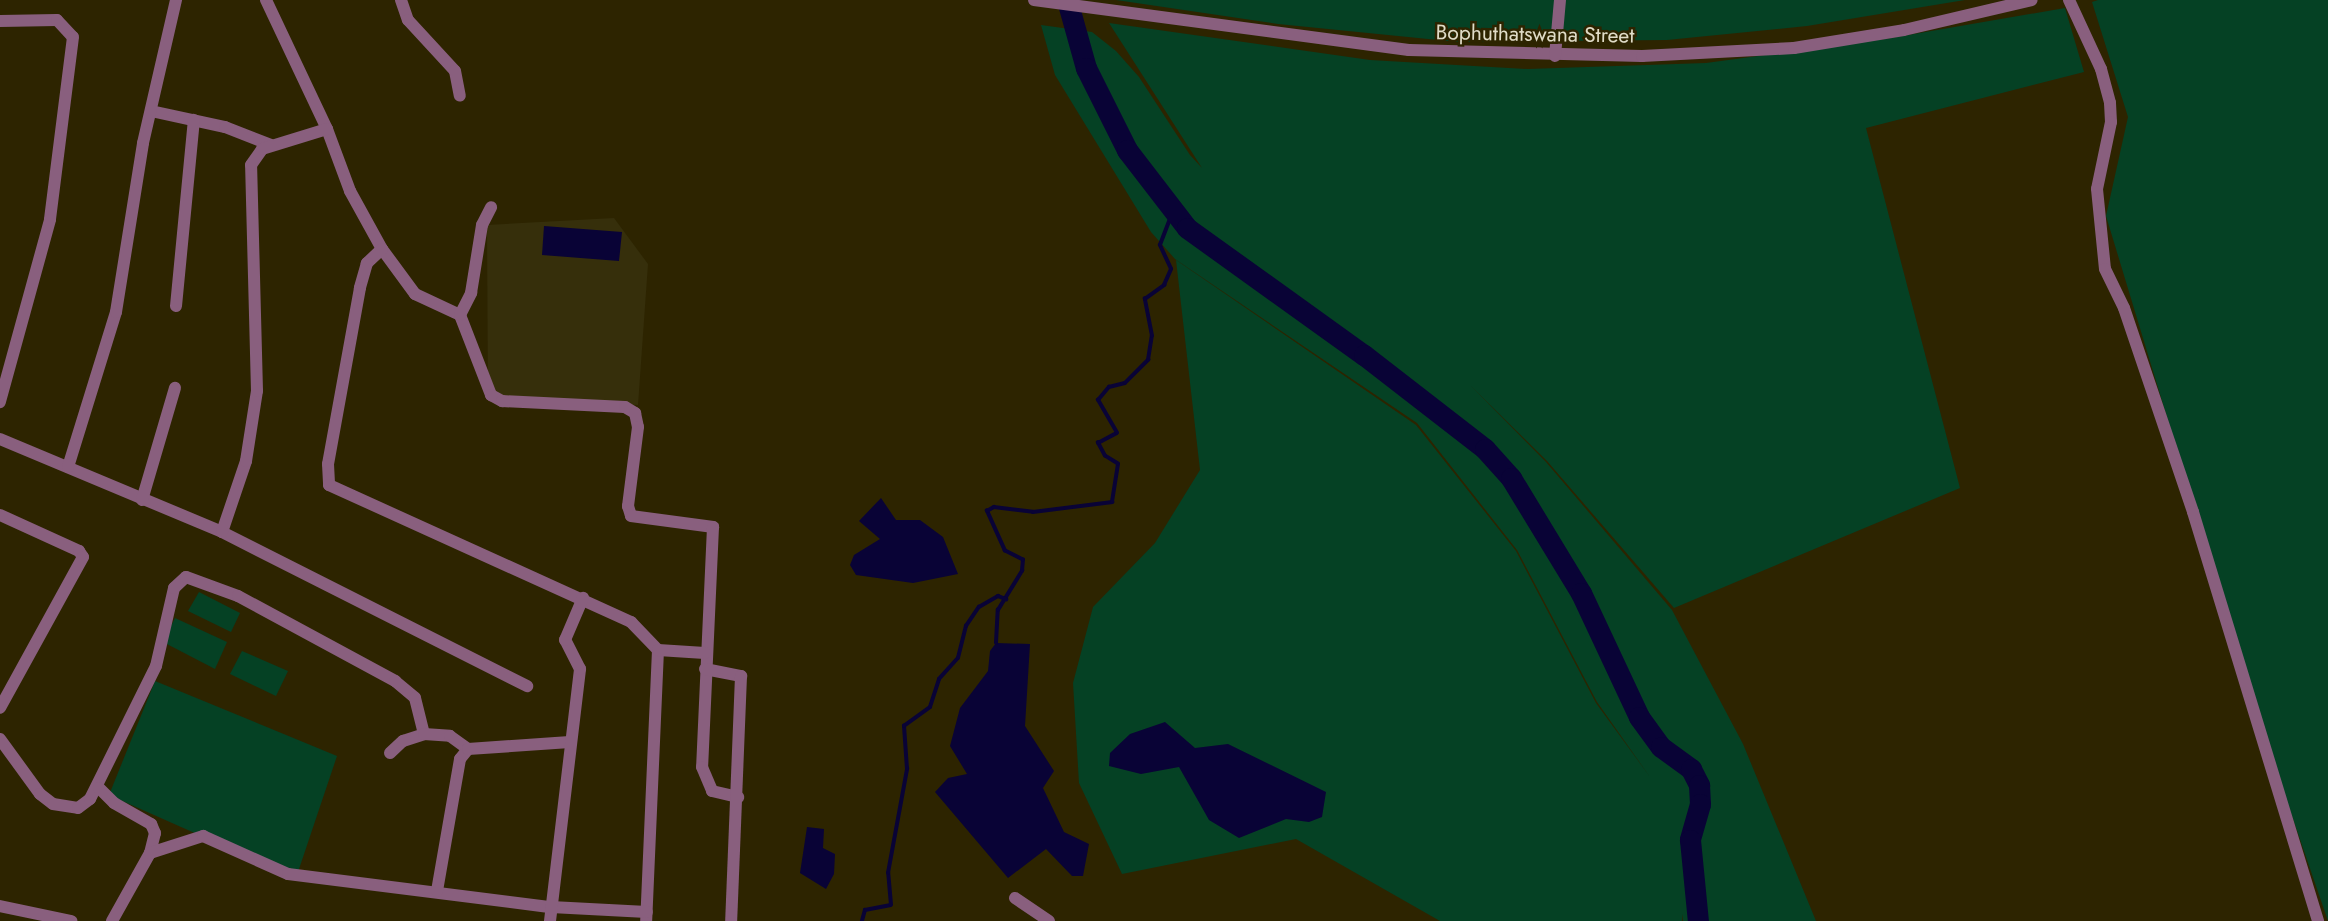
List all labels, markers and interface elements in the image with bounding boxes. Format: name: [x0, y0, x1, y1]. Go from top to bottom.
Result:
street label: Bophuthatswana Street: [1435, 20, 1635, 48]

